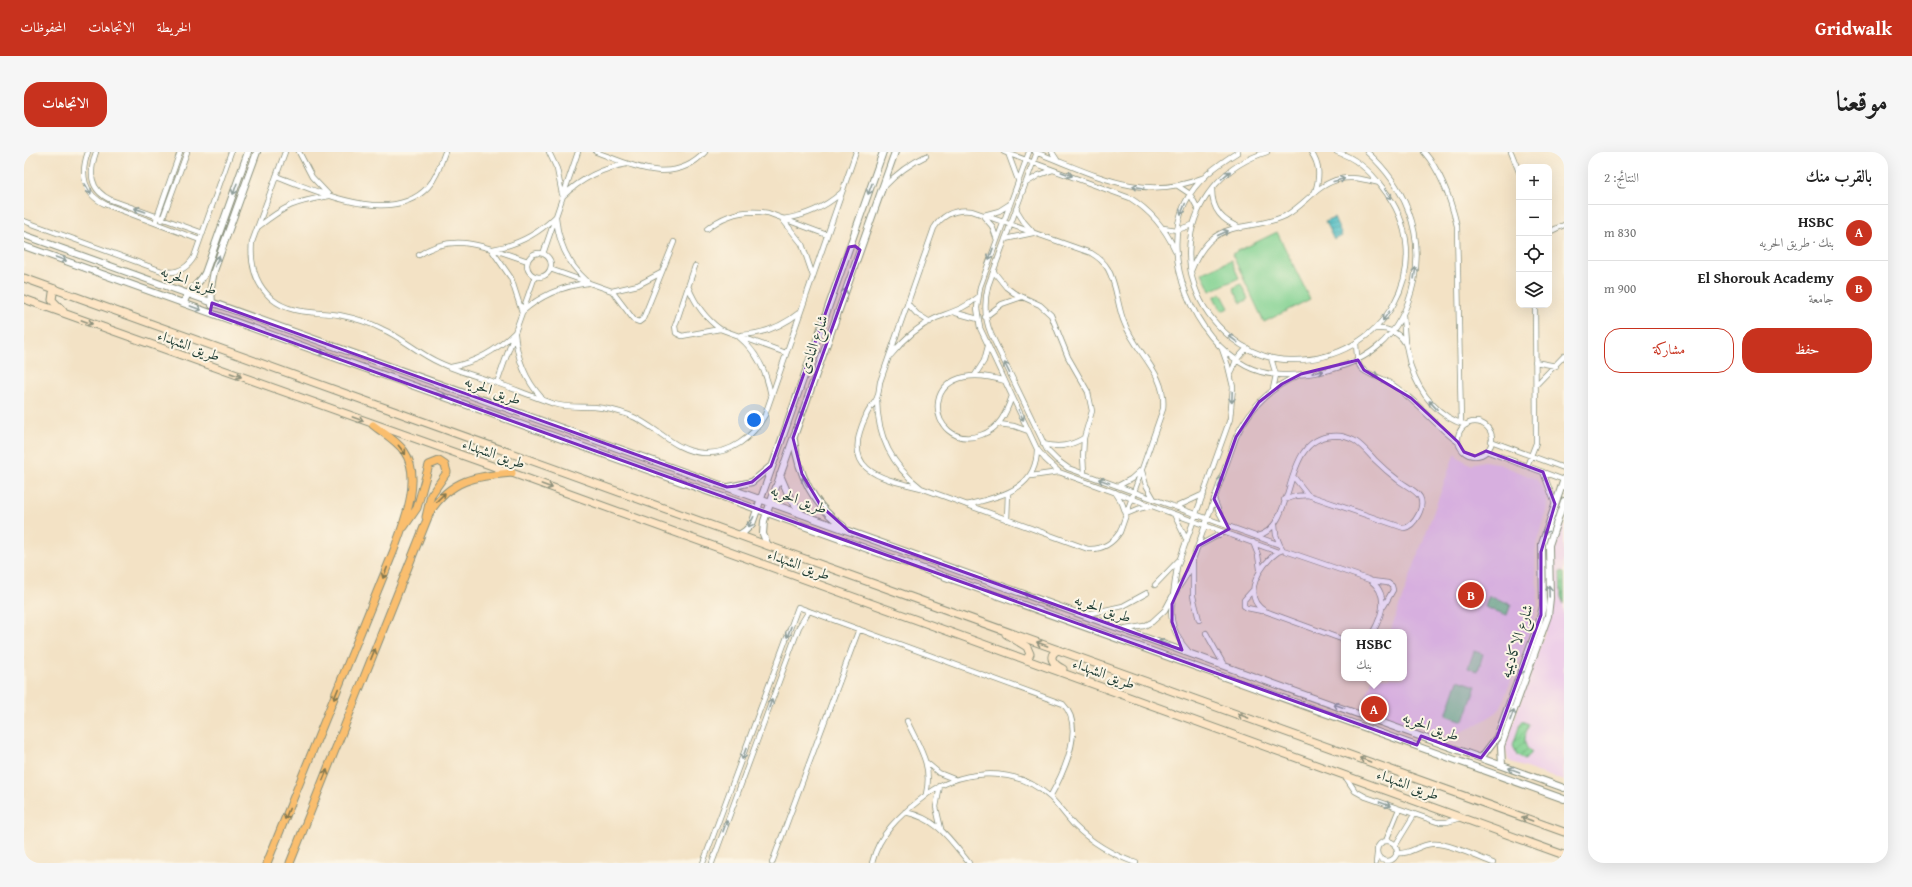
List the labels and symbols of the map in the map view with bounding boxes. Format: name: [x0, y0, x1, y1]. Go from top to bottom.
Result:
one-way arrow: [1221, 170, 1231, 180]
one-way arrow: [1061, 171, 1073, 179]
one-way arrow: [1332, 176, 1345, 183]
one-way arrow: [231, 182, 238, 195]
one-way arrow: [866, 182, 873, 195]
one-way arrow: [85, 183, 92, 195]
one-way arrow: [1132, 183, 1145, 191]
one-way arrow: [1384, 189, 1392, 200]
one-way arrow: [1178, 202, 1186, 214]
one-way arrow: [134, 206, 146, 214]
one-way arrow: [1217, 229, 1229, 236]
one-way arrow: [987, 248, 995, 260]
one-way arrow: [214, 255, 222, 267]
one-way arrow: [54, 256, 66, 264]
street label: طريق الحريه: [158, 260, 220, 300]
one-way arrow: [1411, 267, 1419, 280]
one-way arrow: [841, 288, 849, 300]
one-way arrow: [190, 304, 202, 312]
one-way arrow: [1382, 310, 1390, 321]
street label: شارع النادى: [793, 312, 836, 377]
one-way arrow: [80, 319, 93, 326]
street label: طريق الشهداء: [155, 324, 223, 366]
one-way arrow: [1228, 335, 1239, 343]
one-way arrow: [312, 348, 324, 356]
one-way arrow: [1003, 362, 1010, 374]
one-way arrow: [1311, 368, 1324, 376]
street label: طريق الحريه: [462, 370, 524, 410]
one-way arrow: [1367, 371, 1379, 378]
one-way arrow: [229, 372, 241, 380]
one-way arrow: [1229, 390, 1236, 403]
one-way arrow: [435, 392, 447, 400]
one-way arrow: [1428, 400, 1438, 410]
one-way arrow: [1018, 408, 1025, 420]
your location: [744, 410, 764, 430]
one-way arrow: [798, 410, 805, 423]
one-way arrow: [352, 416, 364, 424]
street label: طريق الشهداء: [460, 432, 528, 474]
one-way arrow: [398, 445, 407, 456]
one-way arrow: [801, 476, 808, 488]
one-way arrow: [1099, 476, 1111, 484]
one-way arrow: [1217, 476, 1224, 489]
street label: طريق الحريه: [768, 479, 830, 519]
one-way arrow: [540, 482, 552, 490]
one-way arrow: [436, 492, 446, 502]
one-way arrow: [747, 516, 754, 528]
one-way arrow: [1542, 522, 1550, 534]
street label: طريق الشهداء: [765, 543, 833, 585]
one-way arrow: [380, 567, 388, 579]
pin: B: [1458, 580, 1484, 610]
one-way arrow: [1546, 585, 1553, 598]
street label: طريق الحريه: [1072, 588, 1134, 628]
one-way arrow: [1023, 591, 1035, 599]
street label: شارع الاكاديميه: [1494, 601, 1541, 682]
one-way arrow: [785, 625, 792, 638]
one-way arrow: [1036, 639, 1048, 647]
one-way arrow: [1159, 639, 1171, 647]
one-way arrow: [369, 648, 377, 660]
street label: طريق الشهداء: [1070, 652, 1138, 694]
one-way arrow: [1517, 662, 1525, 674]
one-way arrow: [331, 687, 339, 699]
pin: A: [1361, 694, 1387, 724]
one-way arrow: [767, 699, 775, 711]
one-way arrow: [1334, 702, 1346, 710]
street label: طريق الحريه: [1400, 706, 1462, 746]
one-way arrow: [1509, 708, 1516, 721]
one-way arrow: [1238, 712, 1250, 720]
one-way arrow: [739, 747, 747, 759]
one-way arrow: [1360, 756, 1372, 764]
street label: طريق الشهداء: [1374, 763, 1442, 805]
one-way arrow: [1509, 765, 1521, 773]
one-way arrow: [321, 769, 329, 781]
one-way arrow: [1379, 801, 1391, 809]
one-way arrow: [282, 807, 290, 819]
one-way arrow: [1522, 814, 1534, 822]
one-way arrow: [722, 821, 730, 833]

